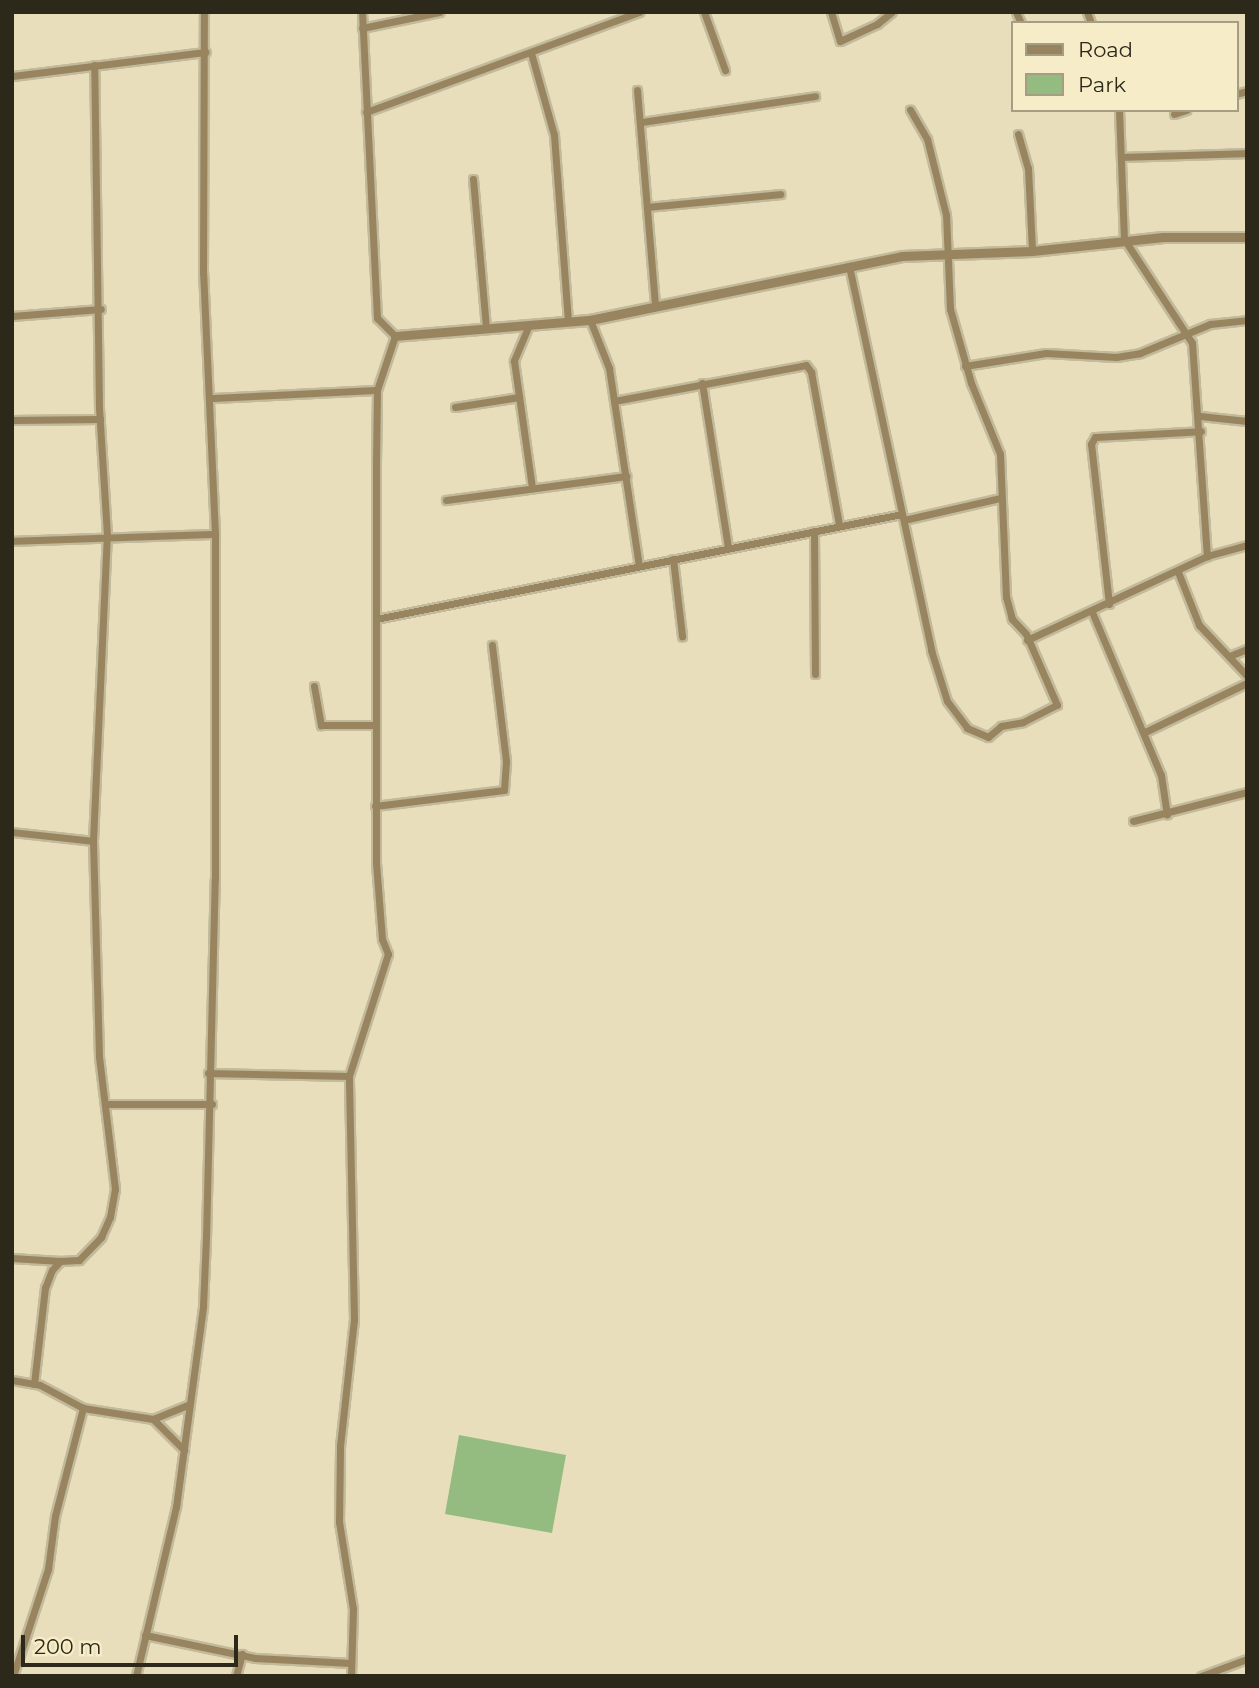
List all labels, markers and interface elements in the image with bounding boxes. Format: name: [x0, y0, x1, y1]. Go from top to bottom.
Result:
legend: [1010, 21, 1238, 112]
text: Road: [1078, 37, 1133, 62]
text: Park: [1078, 72, 1126, 97]
scale bar: [24, 1622, 242, 1666]
text: 200 m: [34, 1634, 101, 1659]

